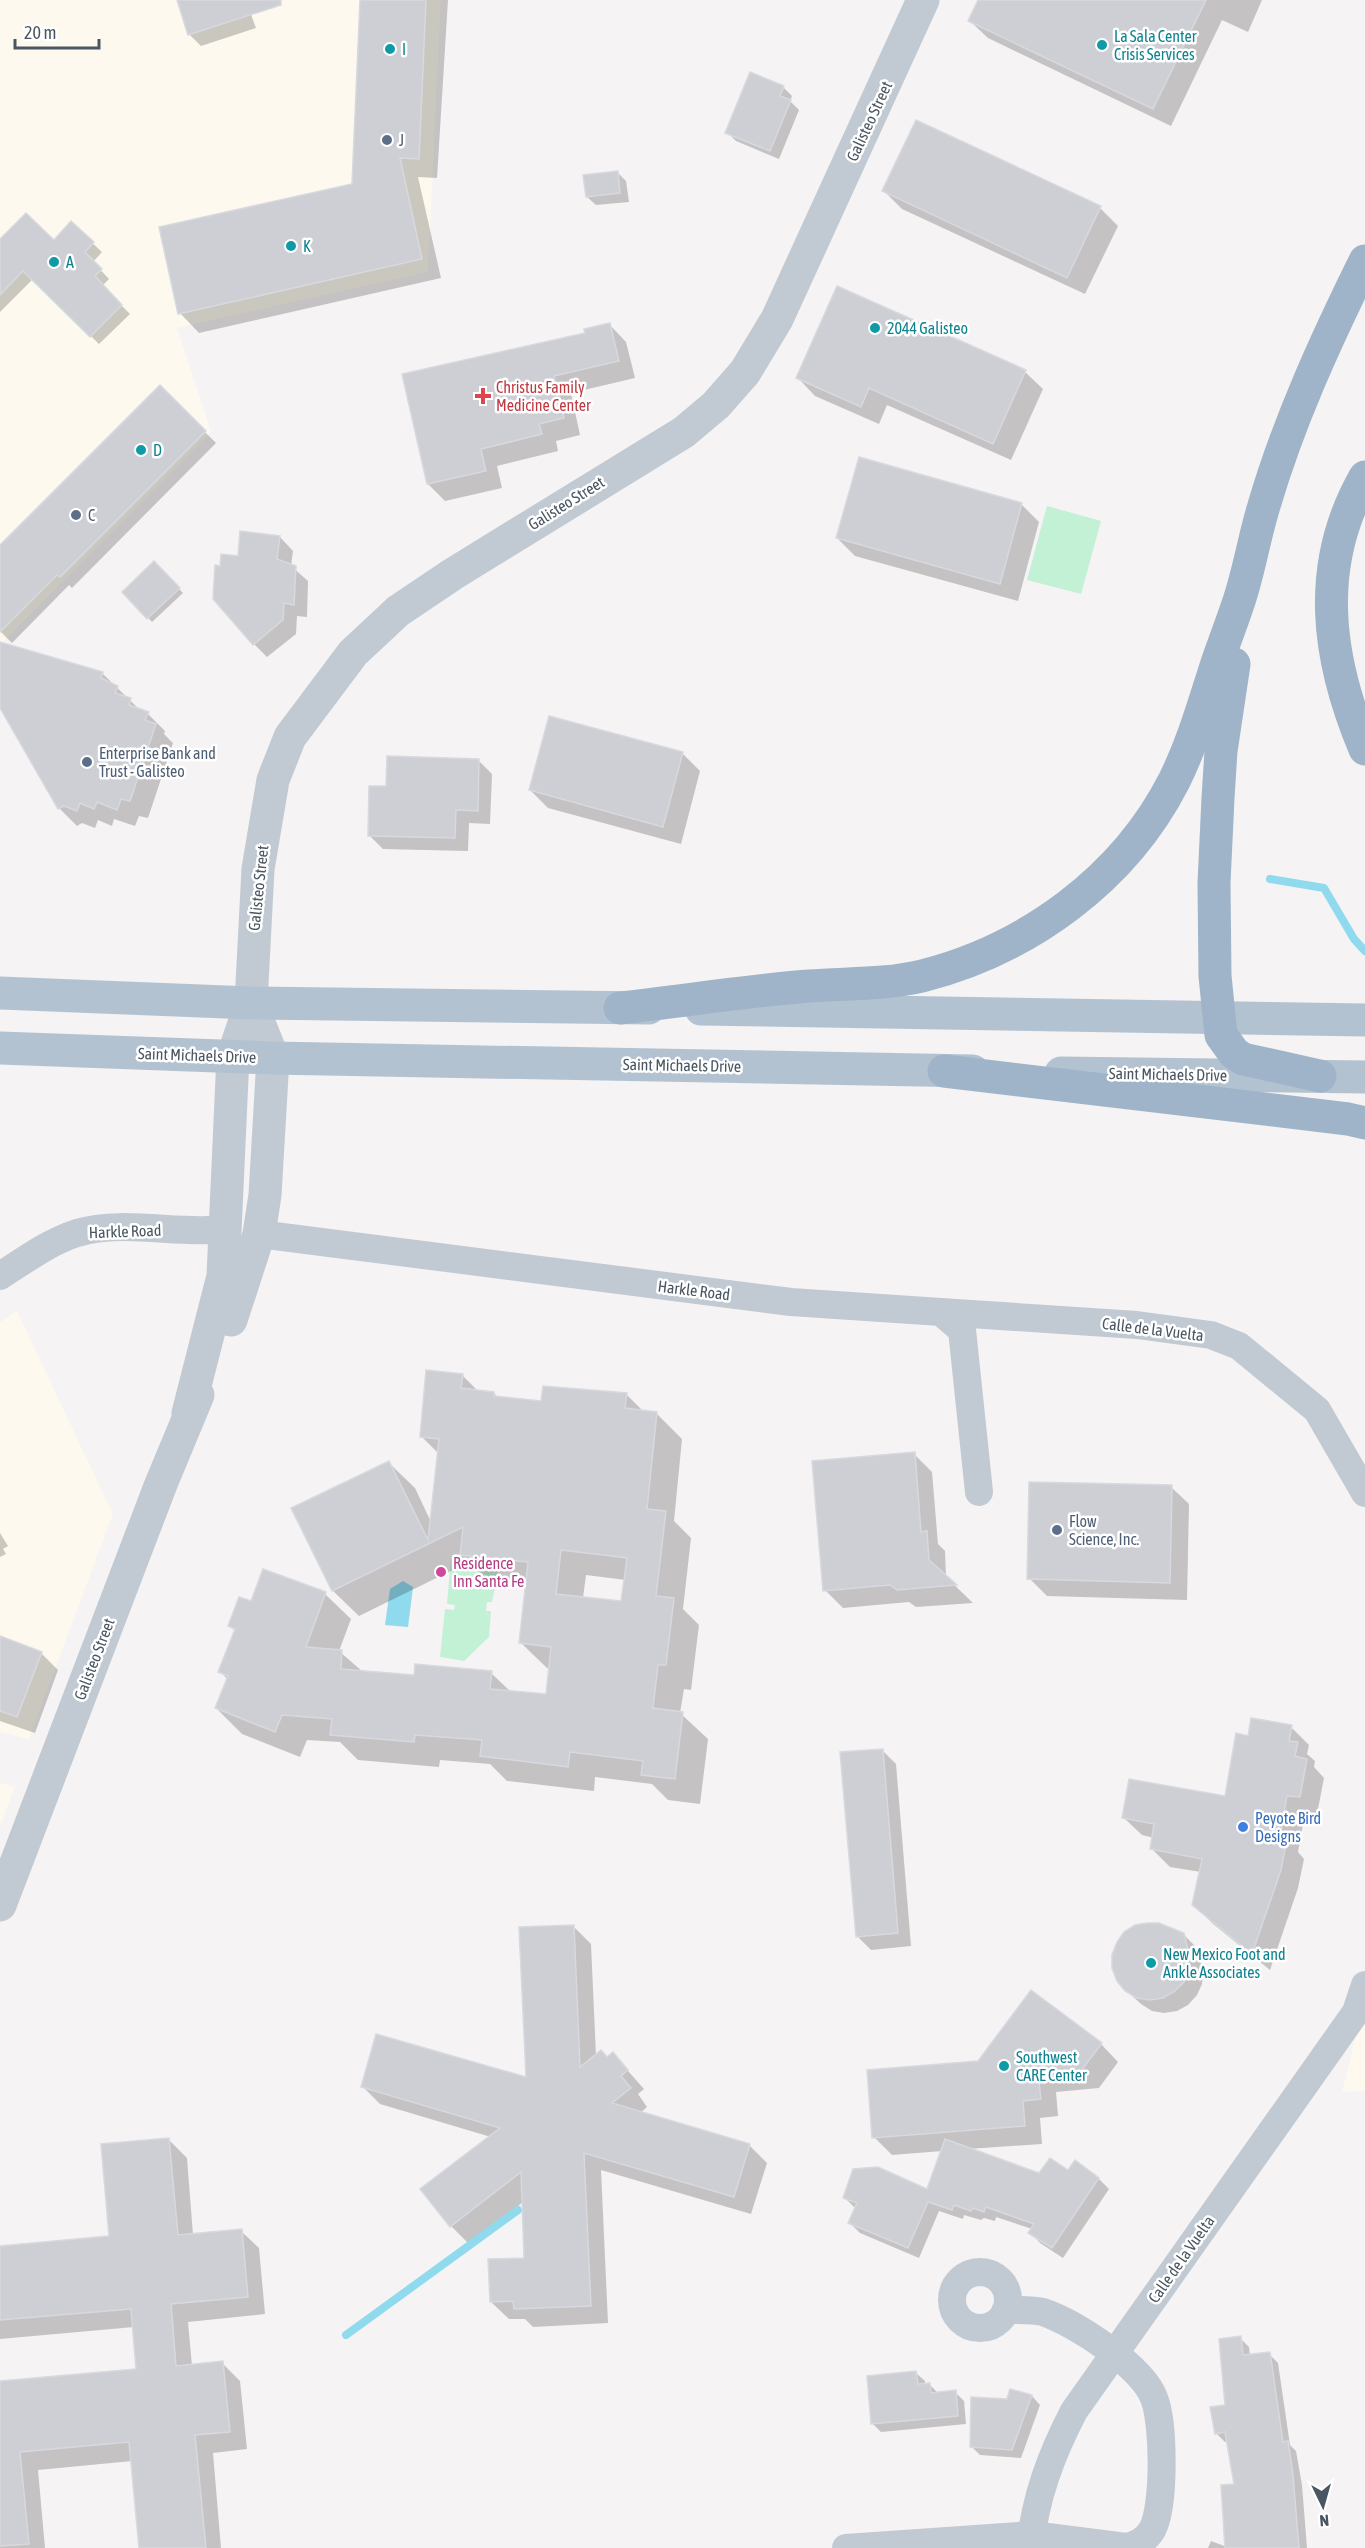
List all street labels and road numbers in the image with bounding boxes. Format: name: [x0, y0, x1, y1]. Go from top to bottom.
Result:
street label: Galisteo Street: [843, 78, 895, 164]
street label: Galisteo Street: [525, 472, 608, 533]
street label: Galisteo Street: [245, 844, 271, 932]
street label: Saint Michaels Drive: [138, 1044, 256, 1066]
street label: Saint Michaels Drive: [623, 1055, 741, 1075]
street label: Saint Michaels Drive: [1109, 1064, 1227, 1084]
street label: Harkle Road: [88, 1221, 162, 1241]
street label: Harkle Road: [657, 1277, 731, 1303]
street label: Calle de la Vuelta: [1101, 1314, 1205, 1344]
street label: Galisteo Street: [70, 1615, 118, 1702]
street label: Calle de la Vuelta: [1144, 2212, 1218, 2306]

